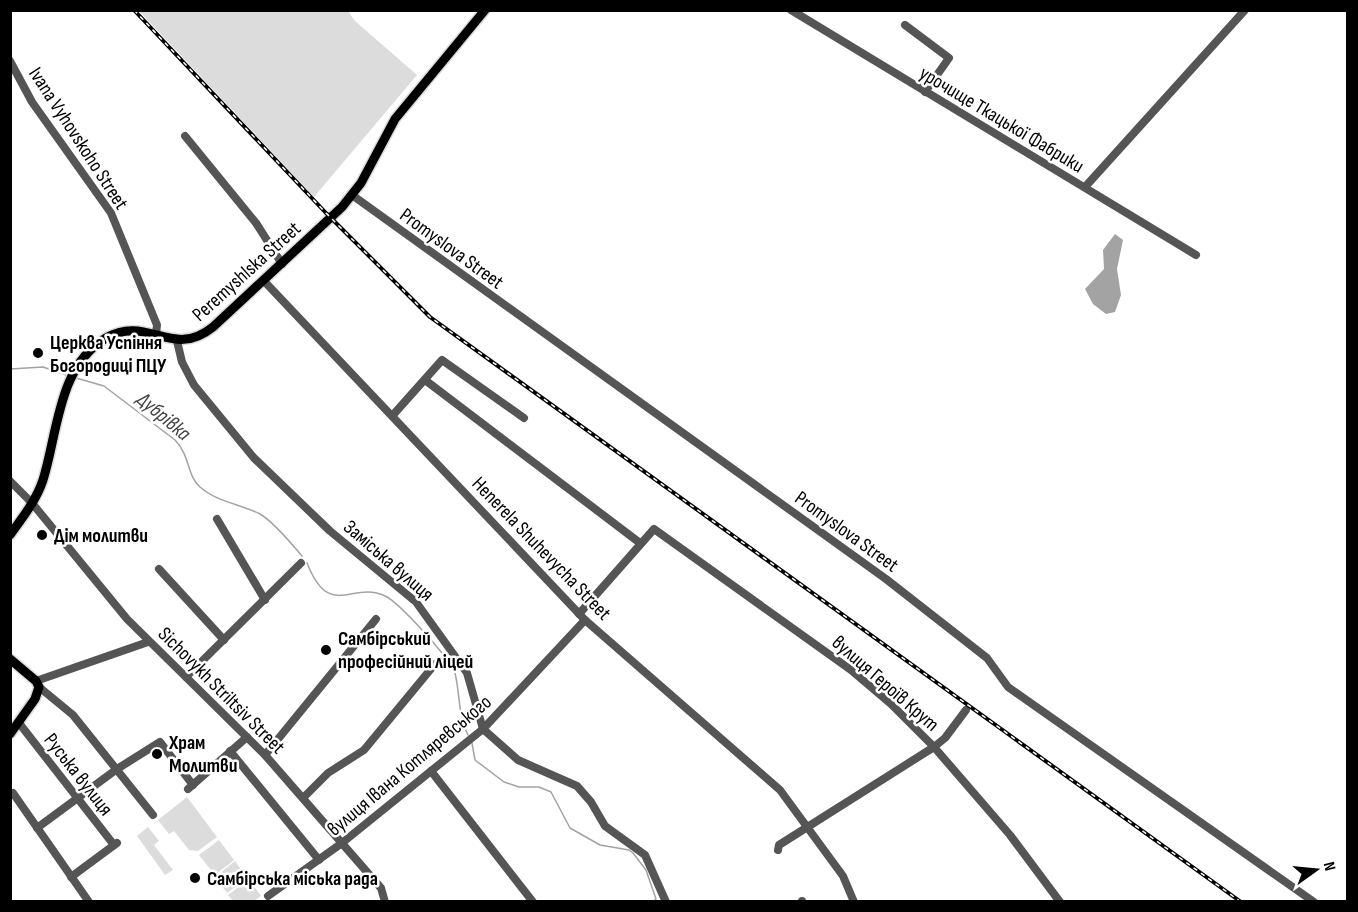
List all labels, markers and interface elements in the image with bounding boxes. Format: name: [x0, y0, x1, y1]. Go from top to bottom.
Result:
street label: урочище Ткацької Фабрики: [915, 61, 1088, 179]
street label: Ivana Vyhovskoho Street: [23, 63, 133, 214]
street label: Promyslova Street: [395, 203, 508, 294]
street label: Peremyshlska Street: [187, 217, 306, 327]
place label: Церква Успіння Богородиці ПЦУ: [50, 331, 167, 378]
marker: Церква Успіння Богородиці ПЦУ: [31, 346, 45, 360]
water label: Дубрівка: [131, 386, 196, 447]
street label: Henerela Shuhevycha Street: [467, 472, 616, 625]
street label: Promyslova Street: [790, 486, 903, 577]
street label: Заміська вулиця: [338, 515, 438, 606]
place label: Дім молитви: [54, 524, 148, 548]
marker: Дім молитви: [35, 528, 49, 542]
street label: Sichovykh Striltsiv Street: [153, 622, 290, 759]
place label: Самбірський професійний ліцей: [338, 627, 473, 674]
street label: вулиця Героїв Крут: [827, 631, 944, 737]
marker: Самбірський професійний ліцей: [319, 643, 333, 657]
street label: вулиця Івана Котляревського: [323, 690, 497, 841]
street label: Руська вулиця: [39, 729, 118, 821]
place label: Храм Молитви: [168, 731, 237, 778]
marker: Храм Молитви: [150, 747, 164, 761]
north arrow: [1286, 840, 1346, 900]
text: N: [1319, 860, 1339, 873]
place label: Самбірська міська рада: [207, 867, 378, 891]
marker: Самбірська міська рада: [188, 871, 202, 885]

